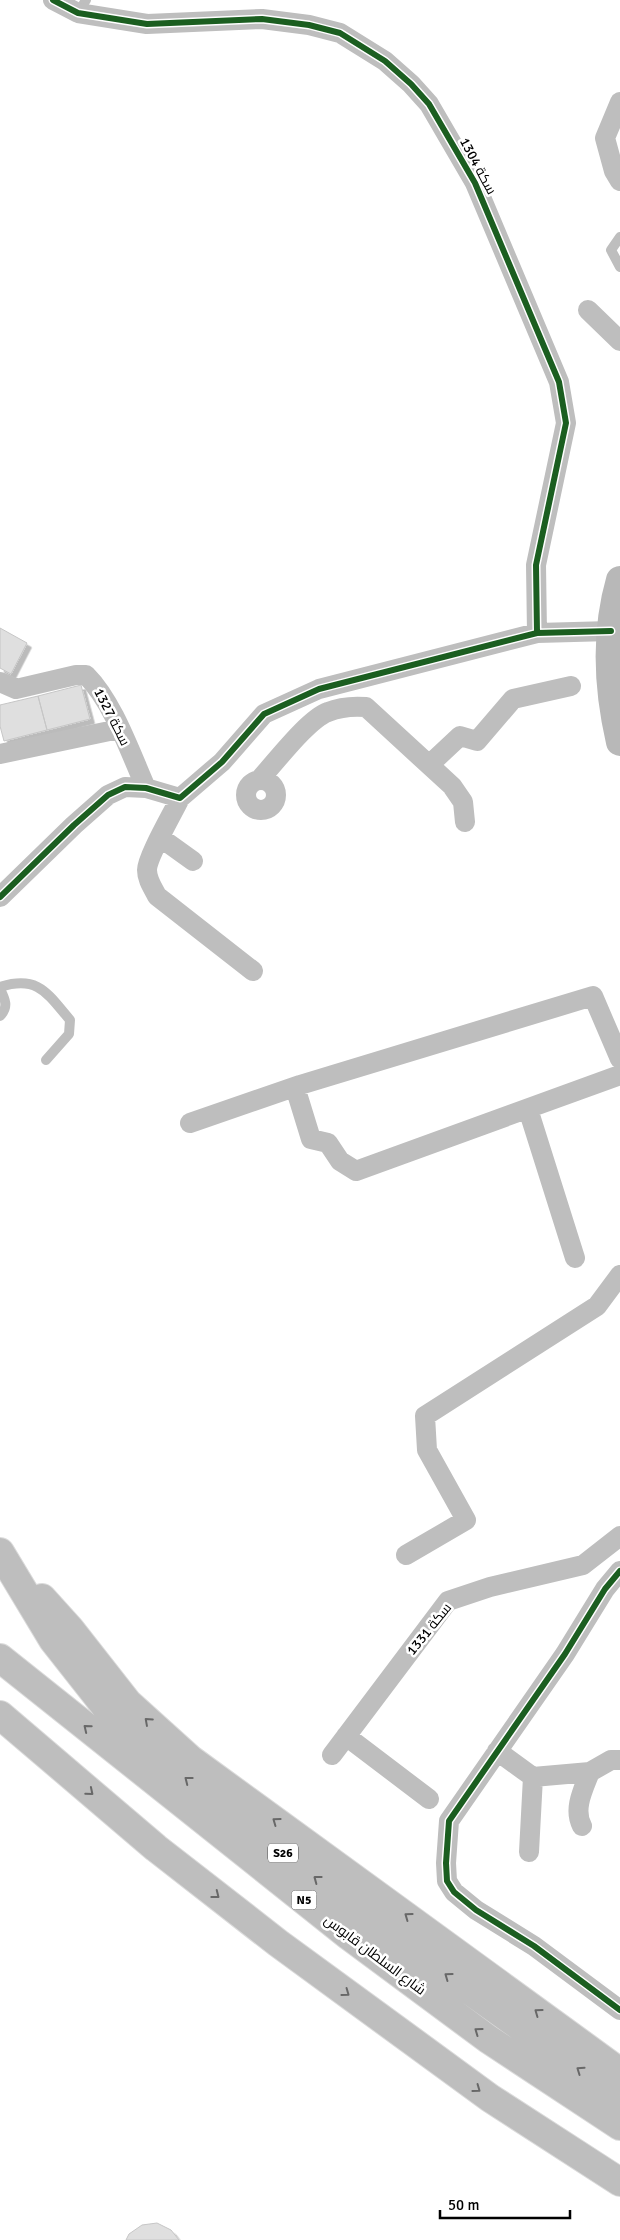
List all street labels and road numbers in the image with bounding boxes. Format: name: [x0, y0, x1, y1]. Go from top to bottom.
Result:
street label: سكة 1304: [456, 135, 500, 197]
street label: سكة 1327: [90, 685, 134, 749]
street label: سكة 1331: [403, 1599, 455, 1659]
road number: S26: [268, 1844, 298, 1862]
road number: N5: [292, 1890, 316, 1910]
street label: شارع السلطان قابوس: [321, 1911, 429, 1999]

